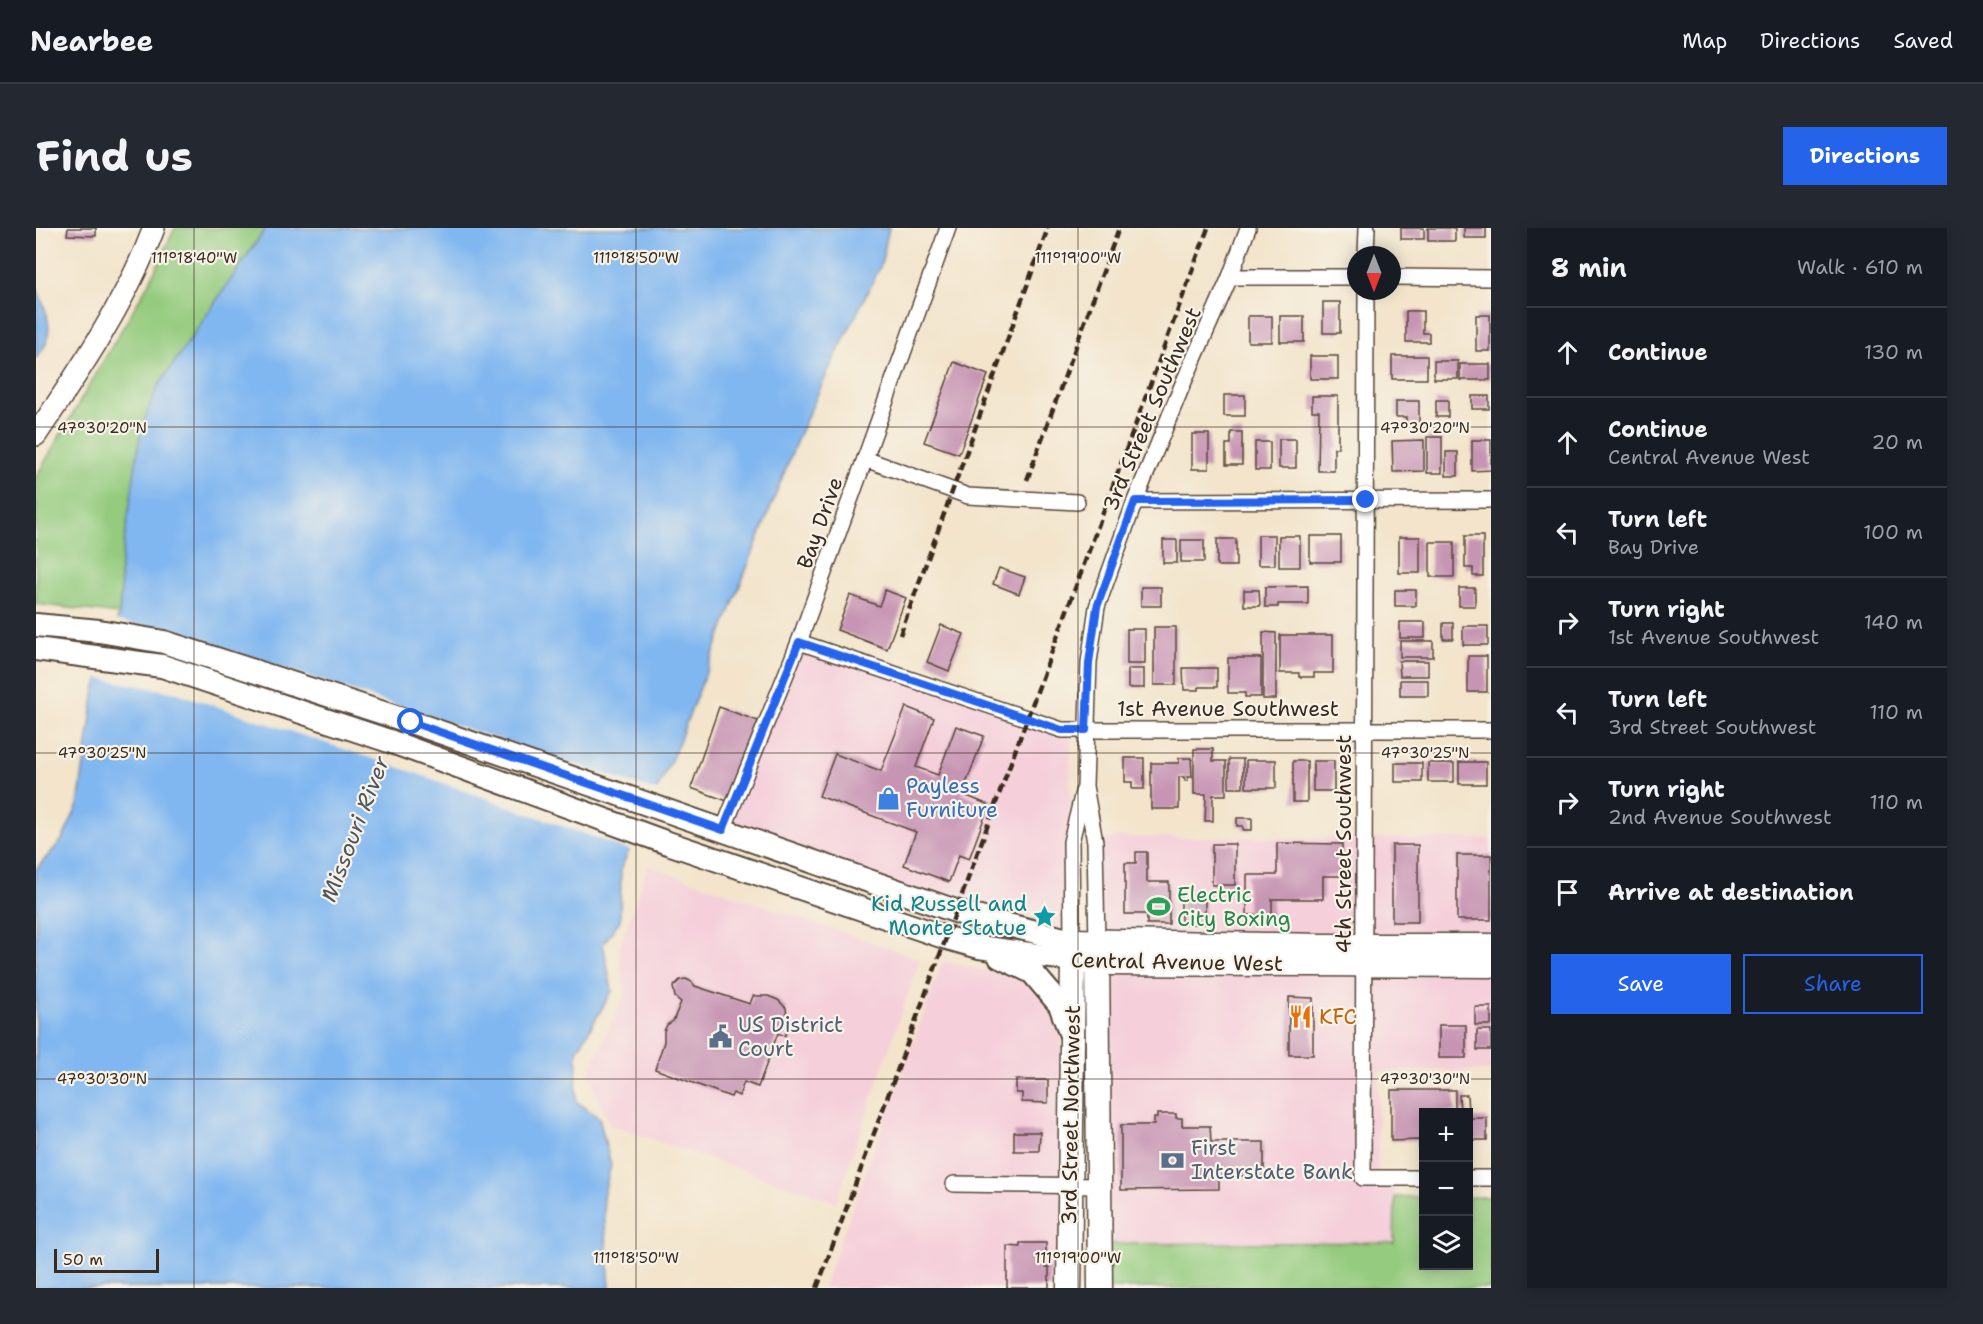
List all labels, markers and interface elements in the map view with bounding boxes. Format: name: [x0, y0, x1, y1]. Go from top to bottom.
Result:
text: Nearbee: [30, 22, 153, 60]
text: Map: [1682, 27, 1727, 55]
text: Directions: [1760, 27, 1860, 55]
text: Saved: [1893, 27, 1953, 55]
button: Directions: [1783, 127, 1947, 185]
text: Find us: [36, 128, 193, 184]
north arrow: [1347, 246, 1401, 300]
text: 111°18'40"W: [151, 248, 237, 268]
text: 111°18'50"W: [593, 248, 679, 268]
text: 111°19'00"W: [1035, 248, 1121, 268]
text: 8 min: [1551, 250, 1627, 285]
text: Walk · 610 m: [1797, 254, 1923, 280]
street label: 3rd Street Southwest: [1096, 303, 1208, 515]
icon: ahead: [1551, 336, 1584, 369]
text: Continue: [1608, 338, 1708, 367]
text: 130 m: [1864, 339, 1923, 365]
text: Continue: [1608, 415, 1708, 444]
text: 47°30'20"N: [57, 418, 147, 438]
text: 47°30'20"N: [1380, 418, 1470, 438]
icon: ahead: [1551, 426, 1584, 459]
text: 20 m: [1872, 429, 1923, 455]
text: Central Avenue West: [1608, 444, 1810, 470]
street label: Bay Drive: [790, 473, 850, 573]
route end: [1352, 486, 1378, 512]
text: Turn left: [1608, 505, 1707, 534]
icon: left: [1551, 516, 1584, 549]
text: 100 m: [1863, 519, 1923, 545]
text: Bay Drive: [1608, 534, 1699, 560]
text: Turn right: [1608, 595, 1725, 624]
icon: right: [1551, 606, 1584, 639]
text: 140 m: [1864, 609, 1923, 635]
text: 1st Avenue Southwest: [1608, 624, 1819, 650]
text: Turn left: [1608, 685, 1707, 714]
street label: 1st Avenue Southwest: [1117, 695, 1339, 723]
icon: left: [1551, 696, 1584, 729]
text: 110 m: [1869, 699, 1923, 725]
route start: [397, 708, 423, 734]
text: 3rd Street Southwest: [1608, 714, 1817, 740]
street label: 4th Street Southwest: [1330, 735, 1358, 953]
text: 47°30'25"N: [58, 743, 146, 763]
text: 47°30'25"N: [1381, 743, 1469, 763]
water label: Missouri River: [314, 751, 396, 906]
place label: Payless Furniture: [906, 772, 998, 824]
text: Turn right: [1608, 775, 1725, 804]
shop icon: Payless Furniture: [875, 785, 901, 811]
icon: right: [1551, 786, 1584, 819]
text: 110 m: [1869, 789, 1923, 815]
text: 2nd Avenue Southwest: [1608, 804, 1832, 830]
icon: arrive: [1551, 876, 1584, 909]
text: Arrive at destination: [1608, 878, 1854, 907]
place label: Electric City Boxing: [1177, 881, 1291, 933]
place label: Kid Russell and Monte Statue: [871, 890, 1027, 942]
sports icon: Electric City Boxing: [1146, 894, 1172, 920]
place icon: Kid Russell and Monte Statue: [1032, 903, 1058, 929]
street label: Central Avenue West: [1071, 946, 1283, 978]
button: Save: [1551, 954, 1731, 1014]
button: Share: [1743, 954, 1923, 1014]
place label: KFC: [1319, 1003, 1356, 1031]
restaurant icon: KFC: [1288, 1004, 1314, 1030]
street label: 3rd Street Northwest: [1055, 1005, 1087, 1225]
place label: US District Court: [738, 1011, 843, 1063]
public building icon: US District Court: [707, 1024, 733, 1050]
text: 47°30'30"N: [57, 1069, 147, 1089]
text: 47°30'30"N: [1380, 1069, 1470, 1089]
map controls: [1419, 1108, 1473, 1270]
button: +: [1419, 1108, 1473, 1162]
place label: First Interstate Bank: [1191, 1134, 1353, 1186]
bank icon: First Interstate Bank: [1160, 1147, 1186, 1173]
button: −: [1419, 1162, 1473, 1216]
button: layers: [1419, 1216, 1473, 1270]
scale bar: [54, 1246, 159, 1274]
text: 111°18'50"W: [593, 1248, 679, 1268]
text: 111°19'00"W: [1035, 1248, 1121, 1268]
text: 50 m: [63, 1249, 103, 1270]

